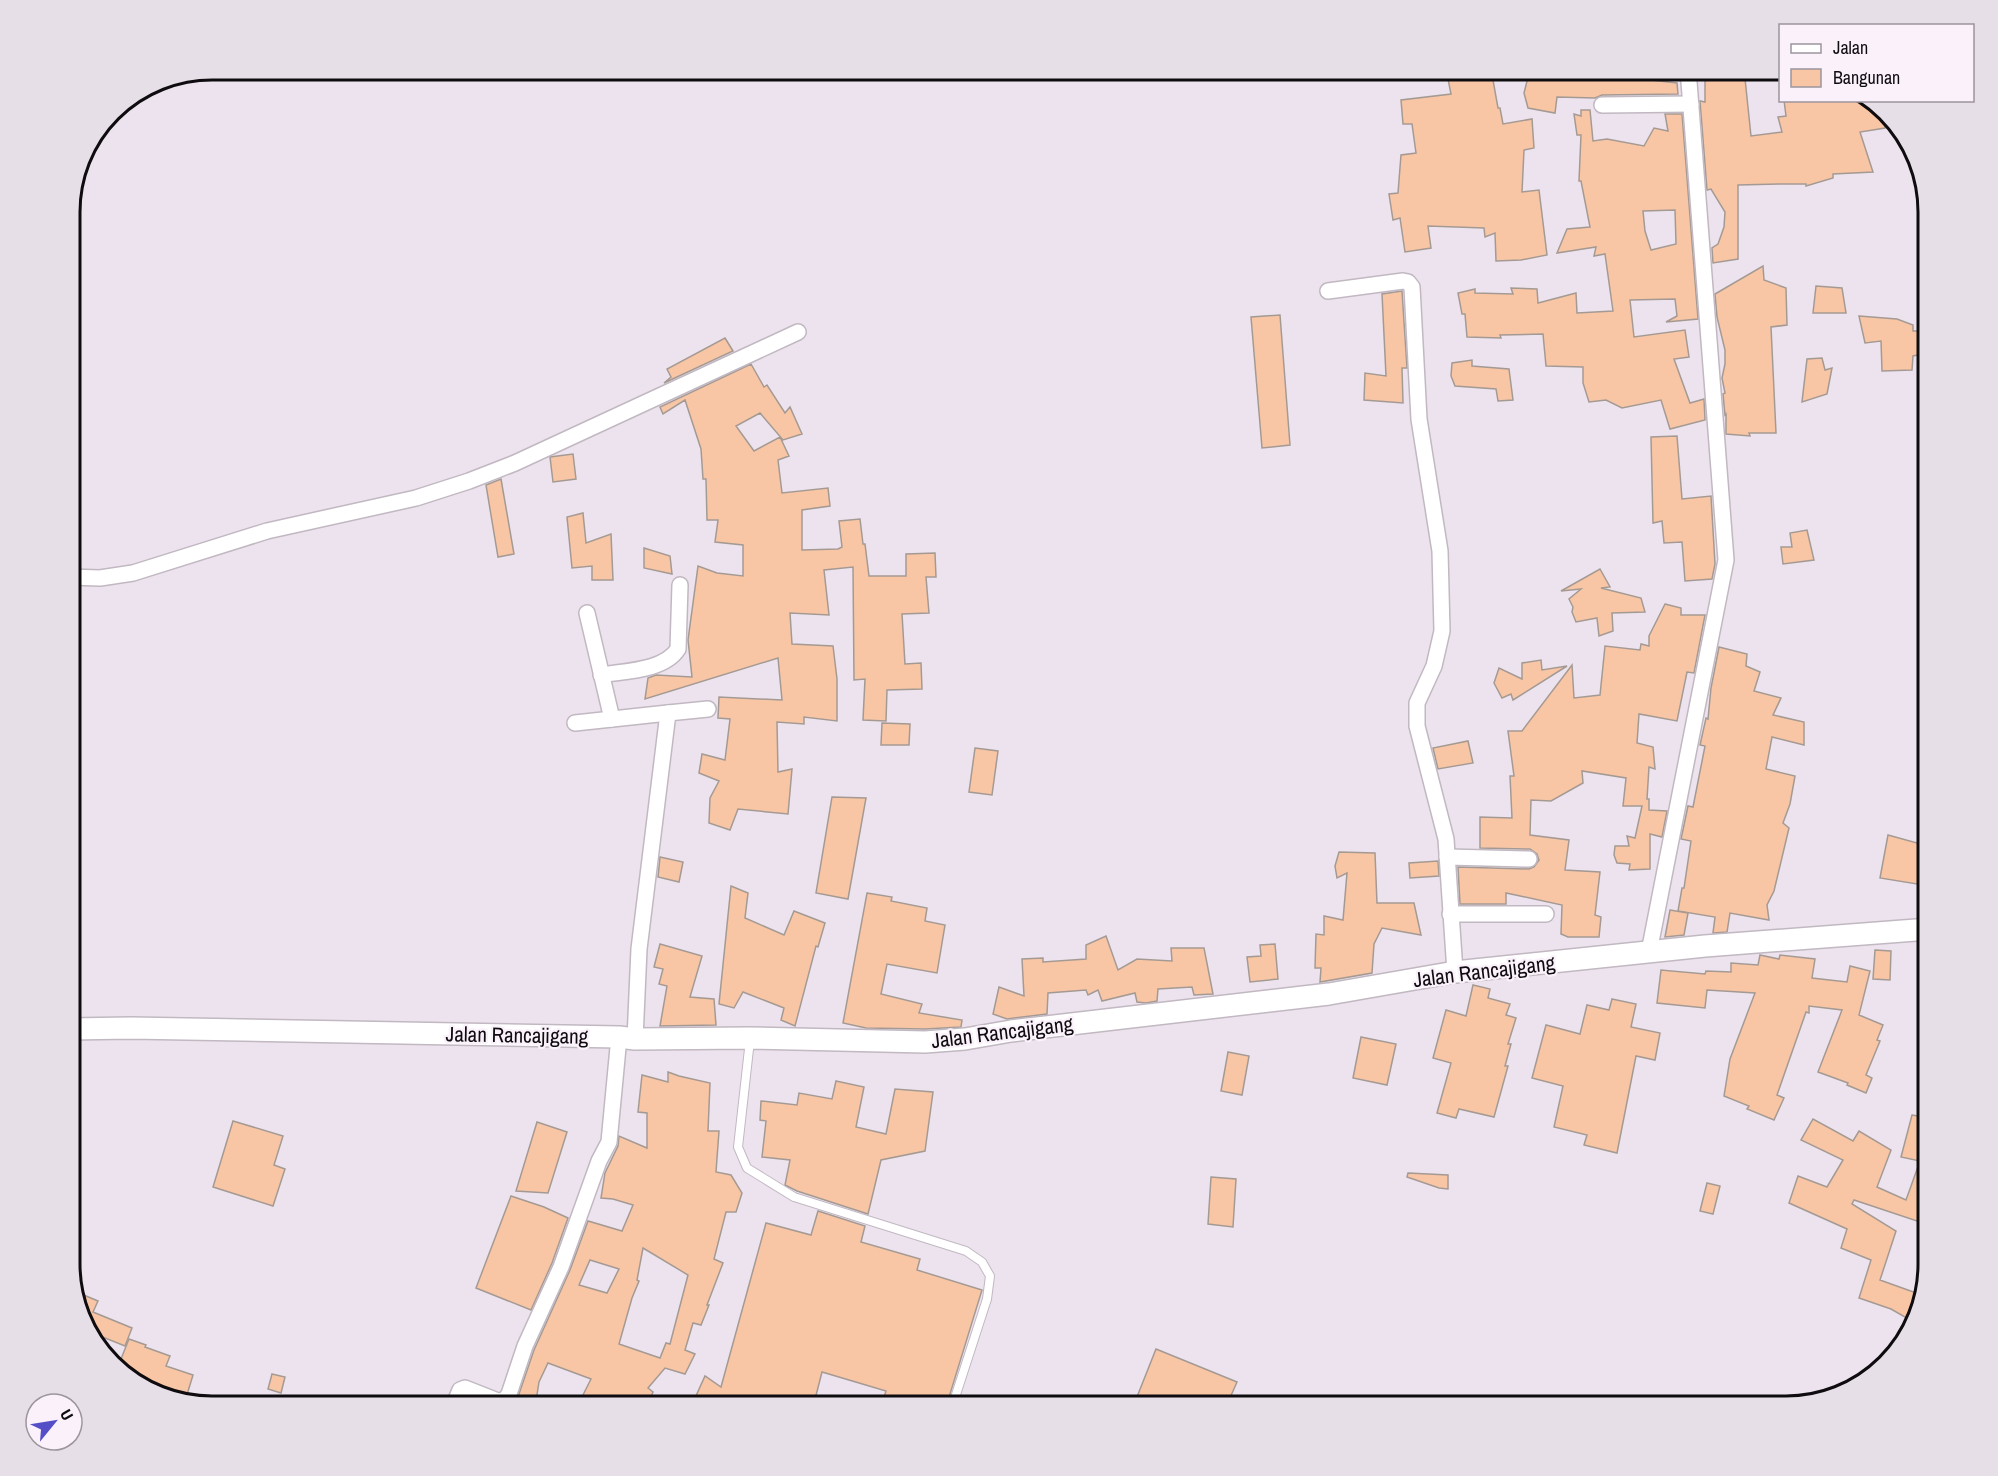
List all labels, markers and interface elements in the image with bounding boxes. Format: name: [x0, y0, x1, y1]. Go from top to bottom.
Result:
legend: [1779, 24, 1974, 102]
text: Jalan: [1833, 35, 1868, 60]
text: Bangunan: [1833, 65, 1900, 90]
street label: Jalan Rancajigang: [1411, 948, 1557, 994]
street label: Jalan Rancajigang: [929, 1009, 1075, 1055]
street label: Jalan Rancajigang: [445, 1019, 589, 1051]
north arrow: [24, 1392, 84, 1452]
text: U: [55, 1405, 79, 1424]

